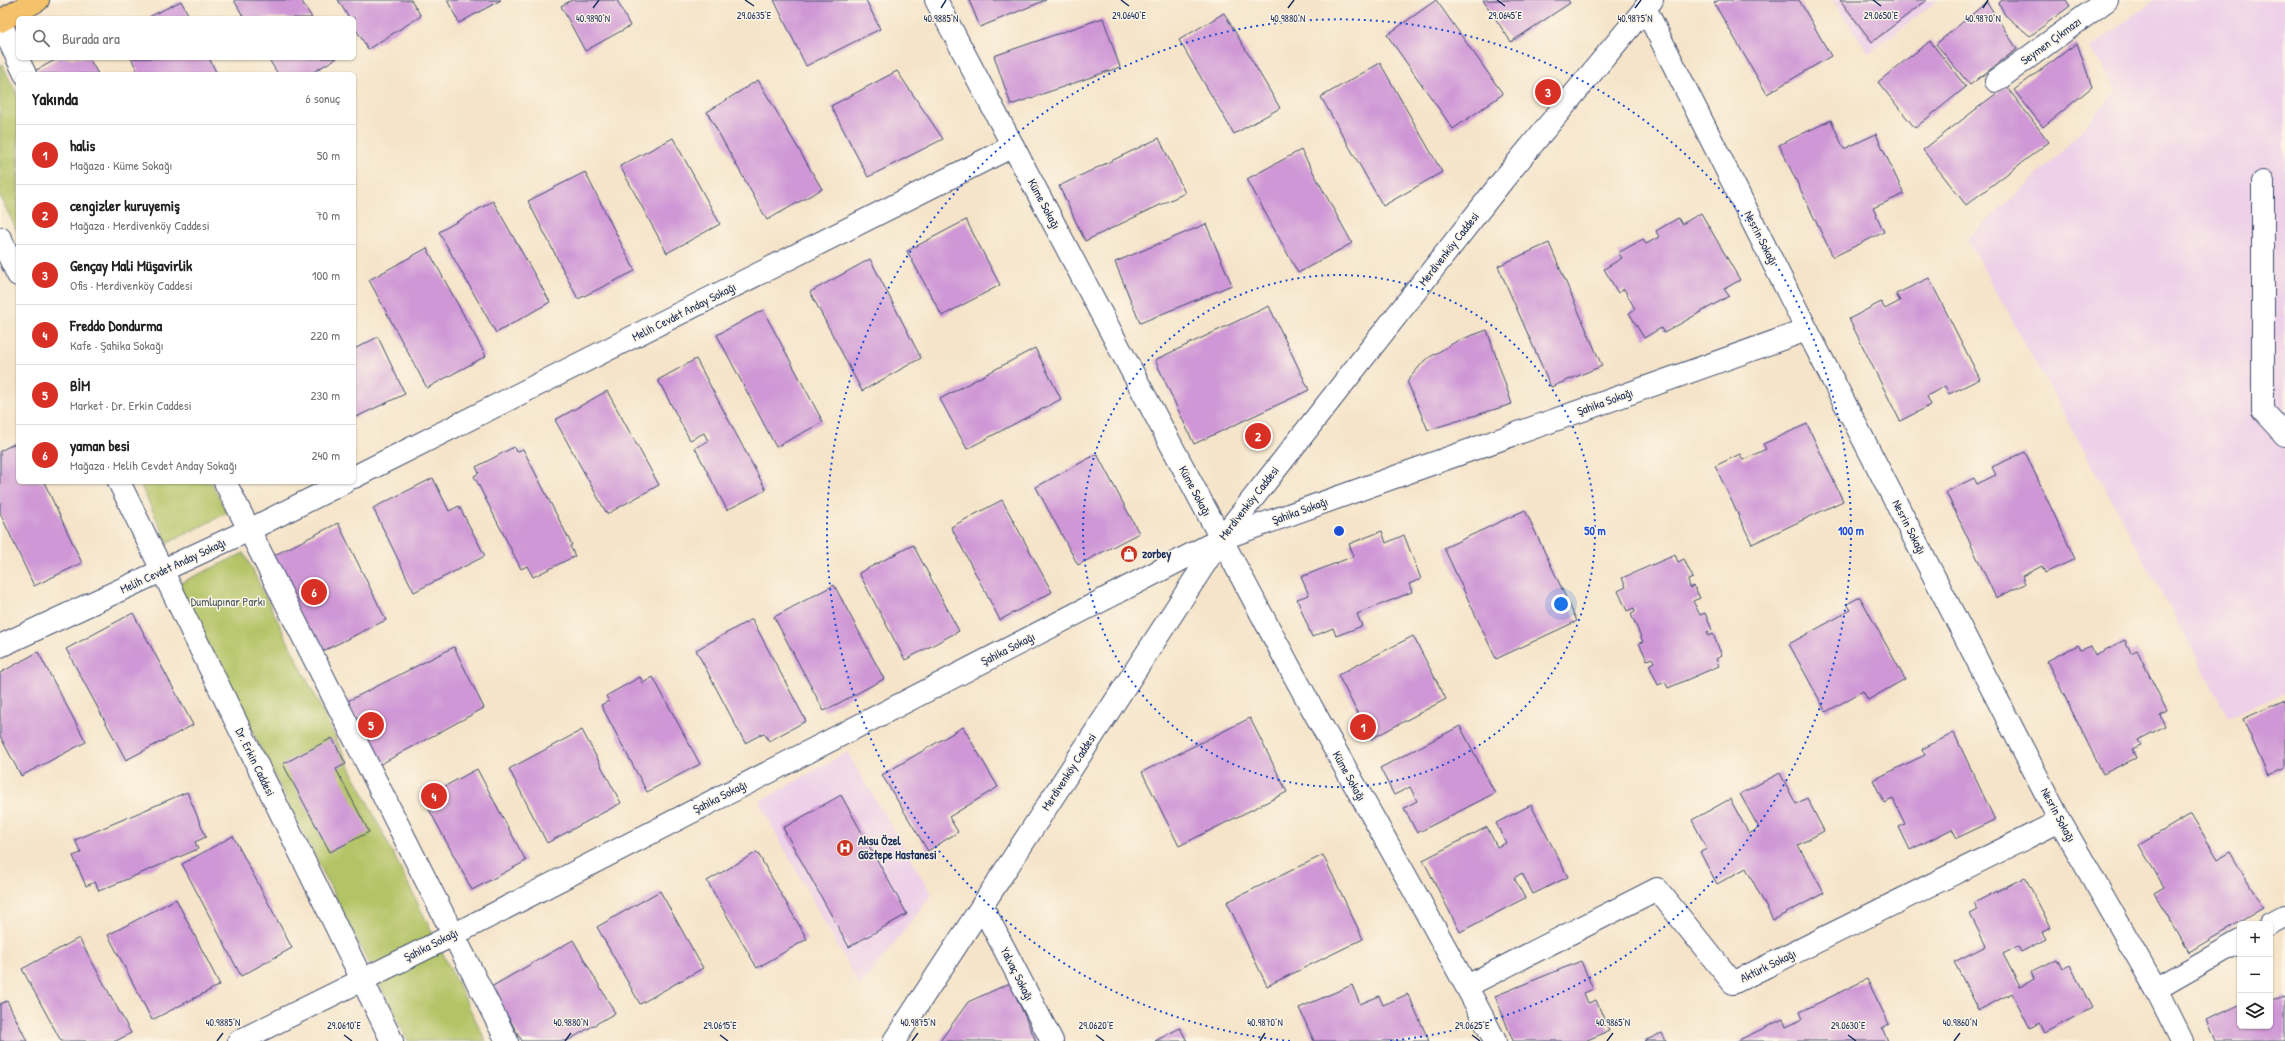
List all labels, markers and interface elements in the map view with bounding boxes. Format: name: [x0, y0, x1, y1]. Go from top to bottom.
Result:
text: 29.0635°E: [737, 9, 772, 22]
text: 29.0640°E: [1112, 9, 1147, 22]
text: 29.0645°E: [1488, 9, 1522, 22]
text: 29.0650°E: [1864, 9, 1899, 22]
text: 40.9890°N: [576, 12, 610, 25]
text: 40.9885°N: [924, 12, 958, 25]
text: 40.9880°N: [1271, 12, 1305, 25]
text: 40.9875°N: [1617, 12, 1653, 25]
text: 40.9870°N: [1965, 12, 2001, 25]
street label: Seymen Çıkmazı: [2017, 13, 2085, 68]
search box: [16, 16, 356, 60]
icon: search: [30, 27, 52, 49]
text: Burada ara: [62, 28, 120, 49]
pin: 3: [1535, 77, 1561, 107]
text: Yakında: [32, 87, 78, 110]
text: 6 sonuç: [305, 89, 340, 107]
text: halis: [70, 135, 95, 156]
text: 1: [43, 146, 47, 164]
text: 50 m: [317, 146, 340, 164]
text: Mağaza · Küme Sokağı: [70, 156, 172, 174]
street label: Küme Sokağı: [1024, 176, 1065, 232]
text: cengizler kuruyemiş: [70, 195, 180, 216]
text: 2: [42, 206, 48, 224]
text: 70 m: [316, 206, 340, 224]
street label: Nesrin Sokağı: [1740, 207, 1782, 268]
street label: Merdivenköy Caddesi: [1414, 208, 1483, 289]
text: Mağaza · Merdivenköy Caddesi: [70, 216, 210, 234]
text: Gençay Mali Müşavirlik: [70, 255, 192, 276]
text: 3: [42, 266, 48, 284]
text: 100 m: [312, 266, 340, 284]
text: Ofis · Merdivenköy Caddesi: [70, 276, 193, 294]
street label: Melih Cevdet Anday Sokağı: [629, 278, 739, 345]
text: Freddo Dondurma: [70, 315, 162, 336]
text: 4: [43, 326, 47, 344]
text: 220 m: [310, 326, 340, 344]
text: Kafe · Şahika Sokağı: [70, 336, 164, 354]
text: BİM: [70, 375, 90, 396]
street label: Şahika Sokağı: [1574, 384, 1635, 420]
text: 5: [42, 386, 48, 404]
text: 230 m: [310, 386, 340, 404]
text: Market · Dr. Erkin Caddesi: [70, 396, 192, 414]
pin: 2: [1245, 421, 1271, 451]
text: yaman besi: [70, 435, 130, 456]
text: 6: [42, 446, 48, 464]
text: 240 m: [311, 446, 340, 464]
text: Mağaza · Melih Cevdet Anday Sokağı: [70, 456, 237, 474]
street label: Merdivenköy Caddesi: [1214, 462, 1283, 543]
street label: Küme Sokağı: [1175, 463, 1216, 519]
street label: Şahika Sokağı: [1269, 493, 1330, 529]
street label: Nesrin Sokağı: [1888, 496, 1930, 557]
text: 50 m: [1584, 522, 1606, 539]
text: 100 m: [1838, 522, 1864, 539]
centre of rings: [1332, 524, 1346, 538]
street label: Melih Cevdet Anday Sokağı: [117, 534, 228, 597]
shop icon: zorbey: [1119, 544, 1139, 564]
place label: zorbey: [1142, 545, 1171, 563]
pin: 6: [301, 577, 327, 607]
park label: Dumlupınar Parkı: [191, 593, 265, 610]
your location: [1551, 594, 1571, 614]
street label: Şahika Sokağı: [978, 628, 1038, 669]
pin: 5: [358, 710, 384, 740]
pin: 1: [1350, 712, 1376, 742]
street label: Dr. Erkin Caddesi: [232, 725, 279, 799]
street label: Merdivenköy Caddesi: [1037, 730, 1100, 814]
street label: Küme Sokağı: [1329, 748, 1370, 804]
street label: Şahika Sokağı: [690, 776, 750, 817]
pin: 4: [421, 781, 447, 811]
street label: Nesrin Sokağı: [2037, 785, 2080, 845]
place label: Aksu Özel Göztepe Hastanesi: [858, 832, 937, 864]
hospital icon: Aksu Özel Göztepe Hastanesi: [835, 838, 855, 858]
map controls: [2237, 921, 2273, 1029]
button: +: [2237, 921, 2273, 957]
street label: Şahika Sokağı: [401, 924, 461, 965]
street label: Yalvaç Sokağı: [997, 944, 1038, 1004]
street label: Aktürk Sokağı: [1737, 945, 1799, 986]
button: −: [2237, 957, 2273, 993]
button: layers: [2237, 993, 2273, 1029]
text: 40.9885°N: [206, 1016, 240, 1029]
text: 40.9880°N: [554, 1016, 588, 1029]
text: 40.9875°N: [900, 1016, 936, 1029]
text: 40.9870°N: [1247, 1016, 1283, 1029]
text: 40.9865°N: [1596, 1016, 1630, 1029]
text: 40.9860°N: [1943, 1016, 1977, 1029]
text: 29.0610°E: [327, 1019, 361, 1032]
text: 29.0615°E: [703, 1019, 737, 1032]
text: 29.0620°E: [1079, 1019, 1114, 1032]
text: 29.0625°E: [1455, 1019, 1490, 1032]
text: 29.0630°E: [1831, 1019, 1866, 1032]

